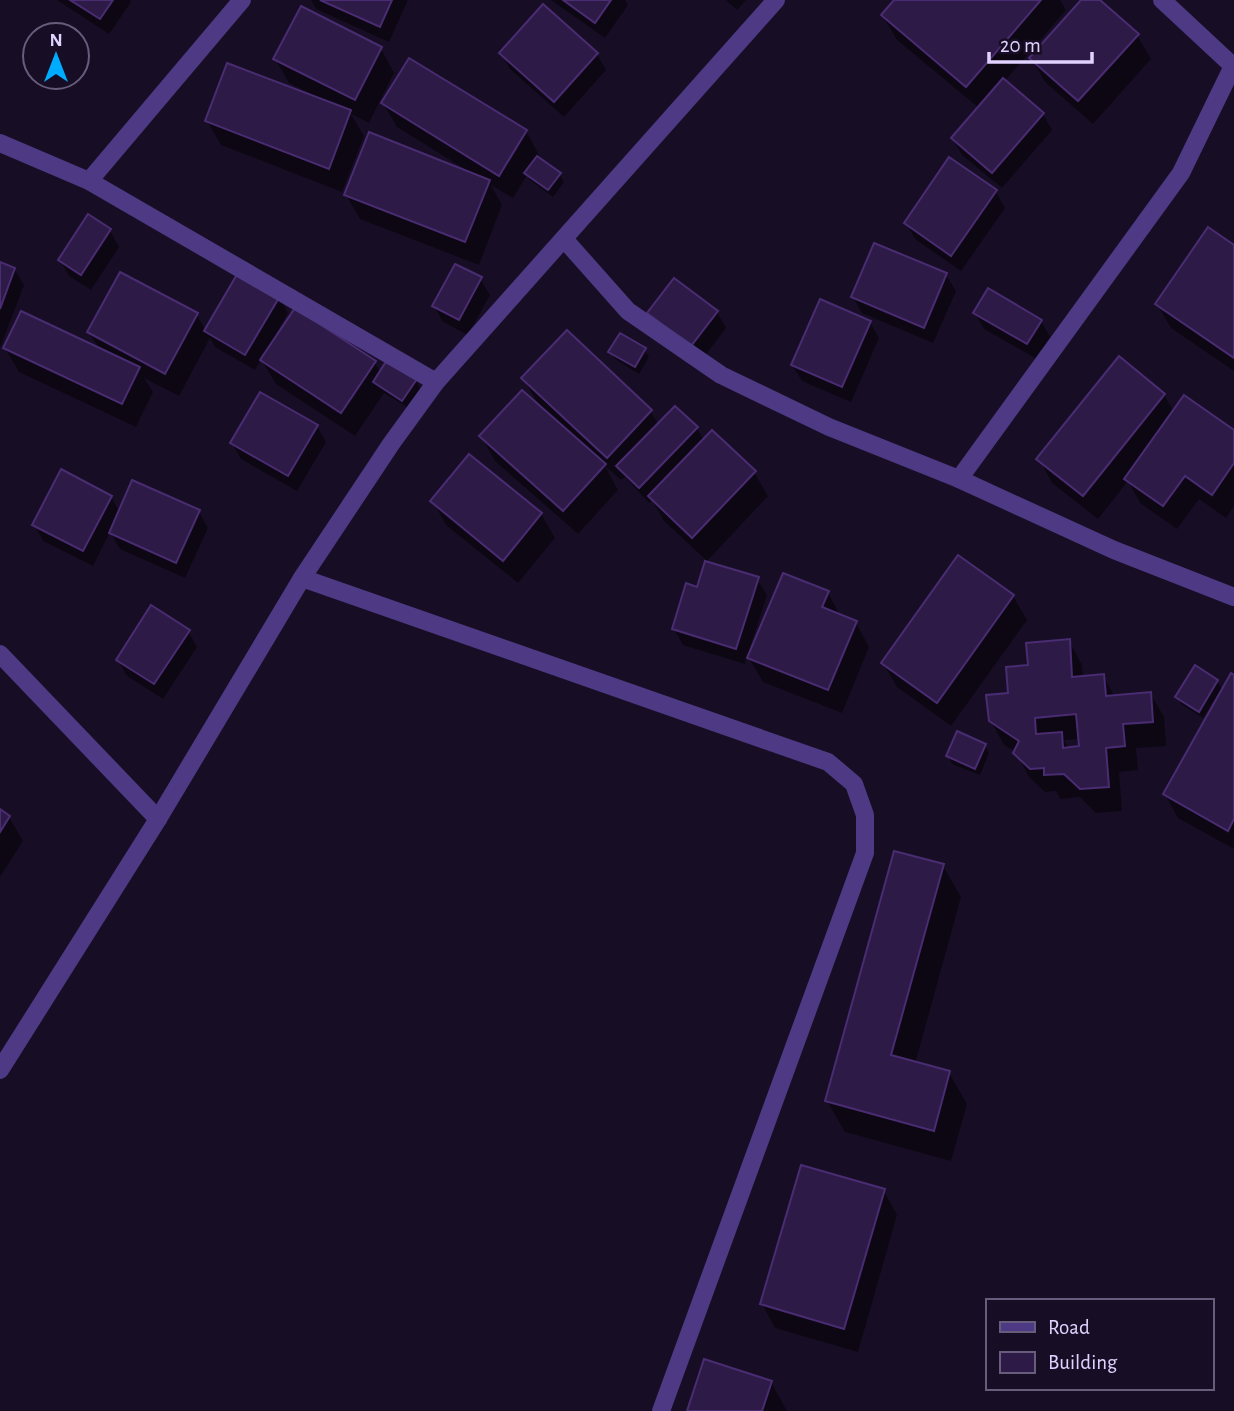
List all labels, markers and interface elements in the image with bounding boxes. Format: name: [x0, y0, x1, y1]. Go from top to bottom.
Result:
north arrow: [21, 21, 91, 91]
scale bar: [989, 21, 1092, 65]
text: N: [49, 31, 63, 50]
text: 20 m: [1000, 35, 1041, 56]
legend: [986, 1299, 1213, 1390]
text: Road: [1048, 1317, 1090, 1338]
text: Building: [1048, 1352, 1118, 1373]

